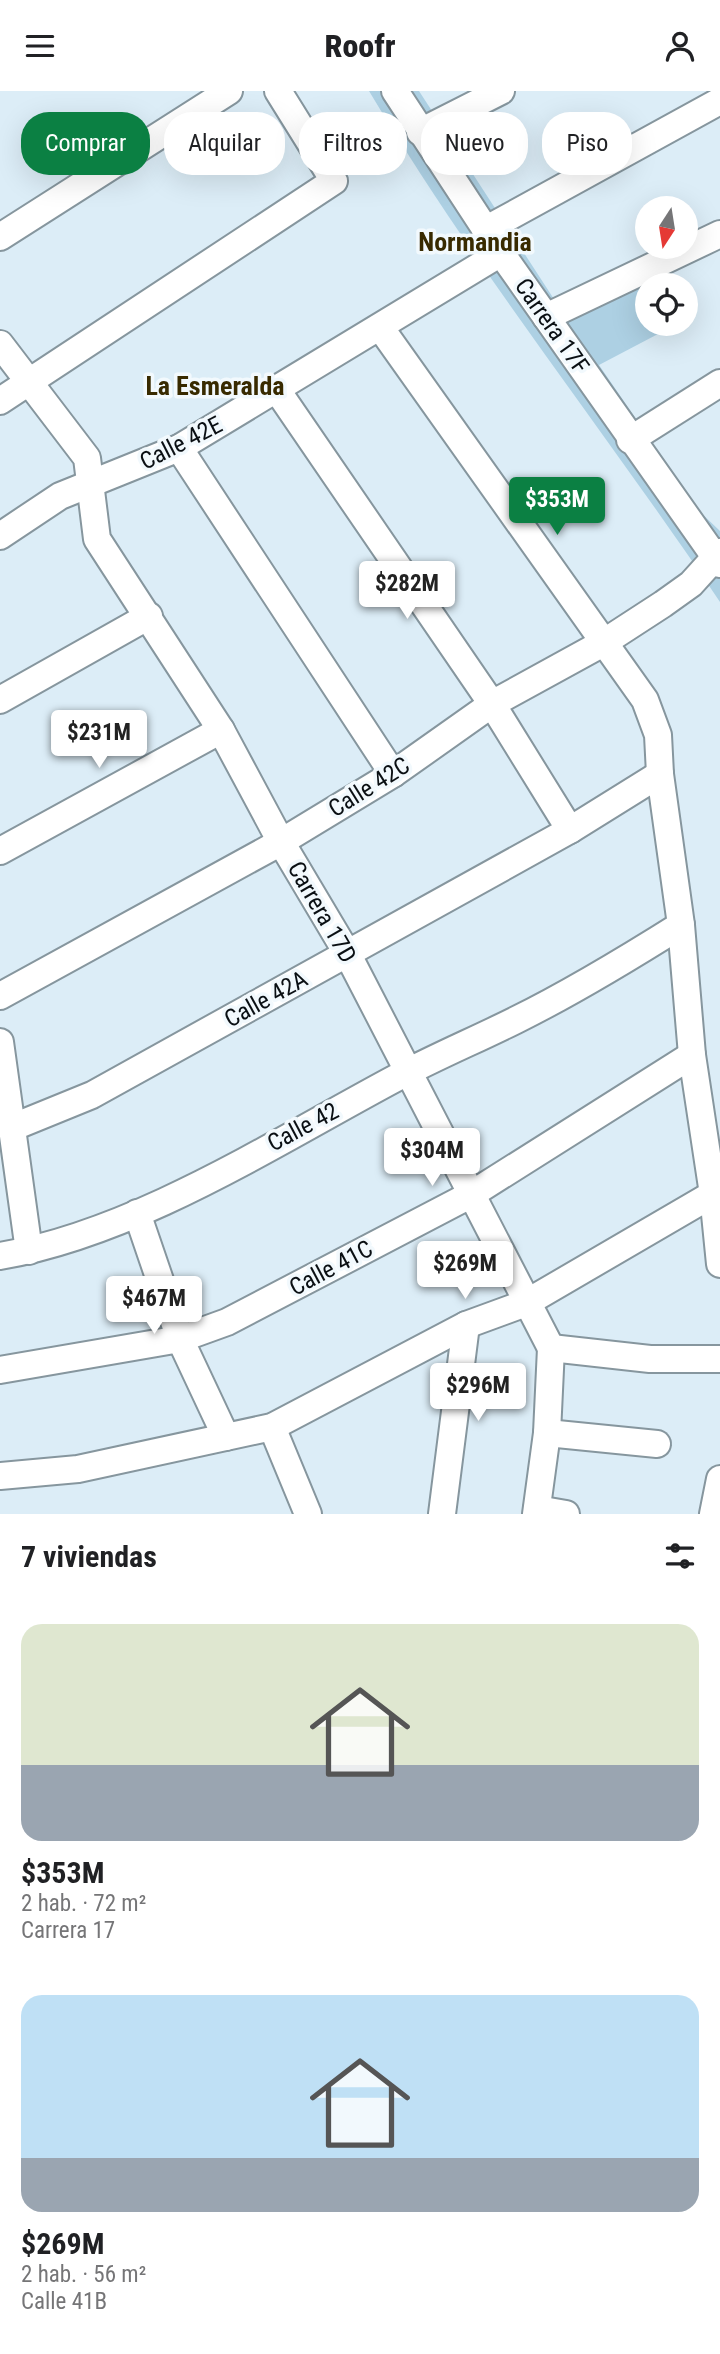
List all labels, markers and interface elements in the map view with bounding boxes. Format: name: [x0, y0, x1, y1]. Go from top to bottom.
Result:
icon: menu: [21, 27, 59, 65]
text: Roofr: [325, 27, 396, 65]
icon: person: [661, 27, 699, 65]
chip: Comprar: [21, 112, 150, 175]
chip: Alquilar: [164, 112, 285, 175]
chip: Filtros: [299, 112, 407, 175]
chip: Nuevo: [421, 112, 528, 175]
chip: Piso: [542, 112, 632, 175]
north arrow: [635, 196, 698, 259]
map controls: [635, 196, 698, 336]
district label: Normandia: [418, 227, 532, 257]
street label: Carrera 17F: [509, 273, 595, 379]
button: locate: [635, 273, 698, 336]
district label: La Esmeralda: [145, 371, 285, 401]
street label: Calle 42E: [135, 410, 227, 476]
pin: $353M: [508, 477, 606, 537]
text: $353M: [525, 486, 589, 513]
pin: $282M: [358, 561, 456, 621]
text: $282M: [375, 570, 439, 597]
pin: $231M: [50, 711, 148, 770]
text: $231M: [67, 719, 131, 746]
street label: Calle 42C: [323, 751, 415, 823]
street label: Carrera 17D: [282, 857, 362, 967]
street label: Calle 42A: [220, 965, 312, 1033]
street label: Calle 42: [263, 1097, 343, 1157]
pin: $304M: [383, 1129, 481, 1188]
text: $304M: [400, 1137, 464, 1164]
street label: Calle 41C: [285, 1234, 377, 1302]
pin: $269M: [416, 1241, 514, 1301]
text: $269M: [433, 1250, 497, 1277]
pin: $467M: [105, 1277, 203, 1336]
text: $467M: [122, 1285, 186, 1312]
pin: $296M: [429, 1363, 527, 1423]
text: $296M: [446, 1372, 510, 1399]
icon: filters: [661, 1537, 699, 1575]
text: 7 viviendas: [21, 1539, 157, 1574]
icon: home: [297, 1669, 423, 1795]
text: $353M: [21, 1855, 104, 1890]
text: 2 hab. · 72 m²: [21, 1890, 146, 1917]
text: Carrera 17: [21, 1917, 115, 1944]
icon: home: [297, 2040, 423, 2166]
text: $269M: [21, 2226, 104, 2261]
text: 2 hab. · 56 m²: [21, 2261, 146, 2288]
text: Calle 41B: [21, 2288, 107, 2315]

